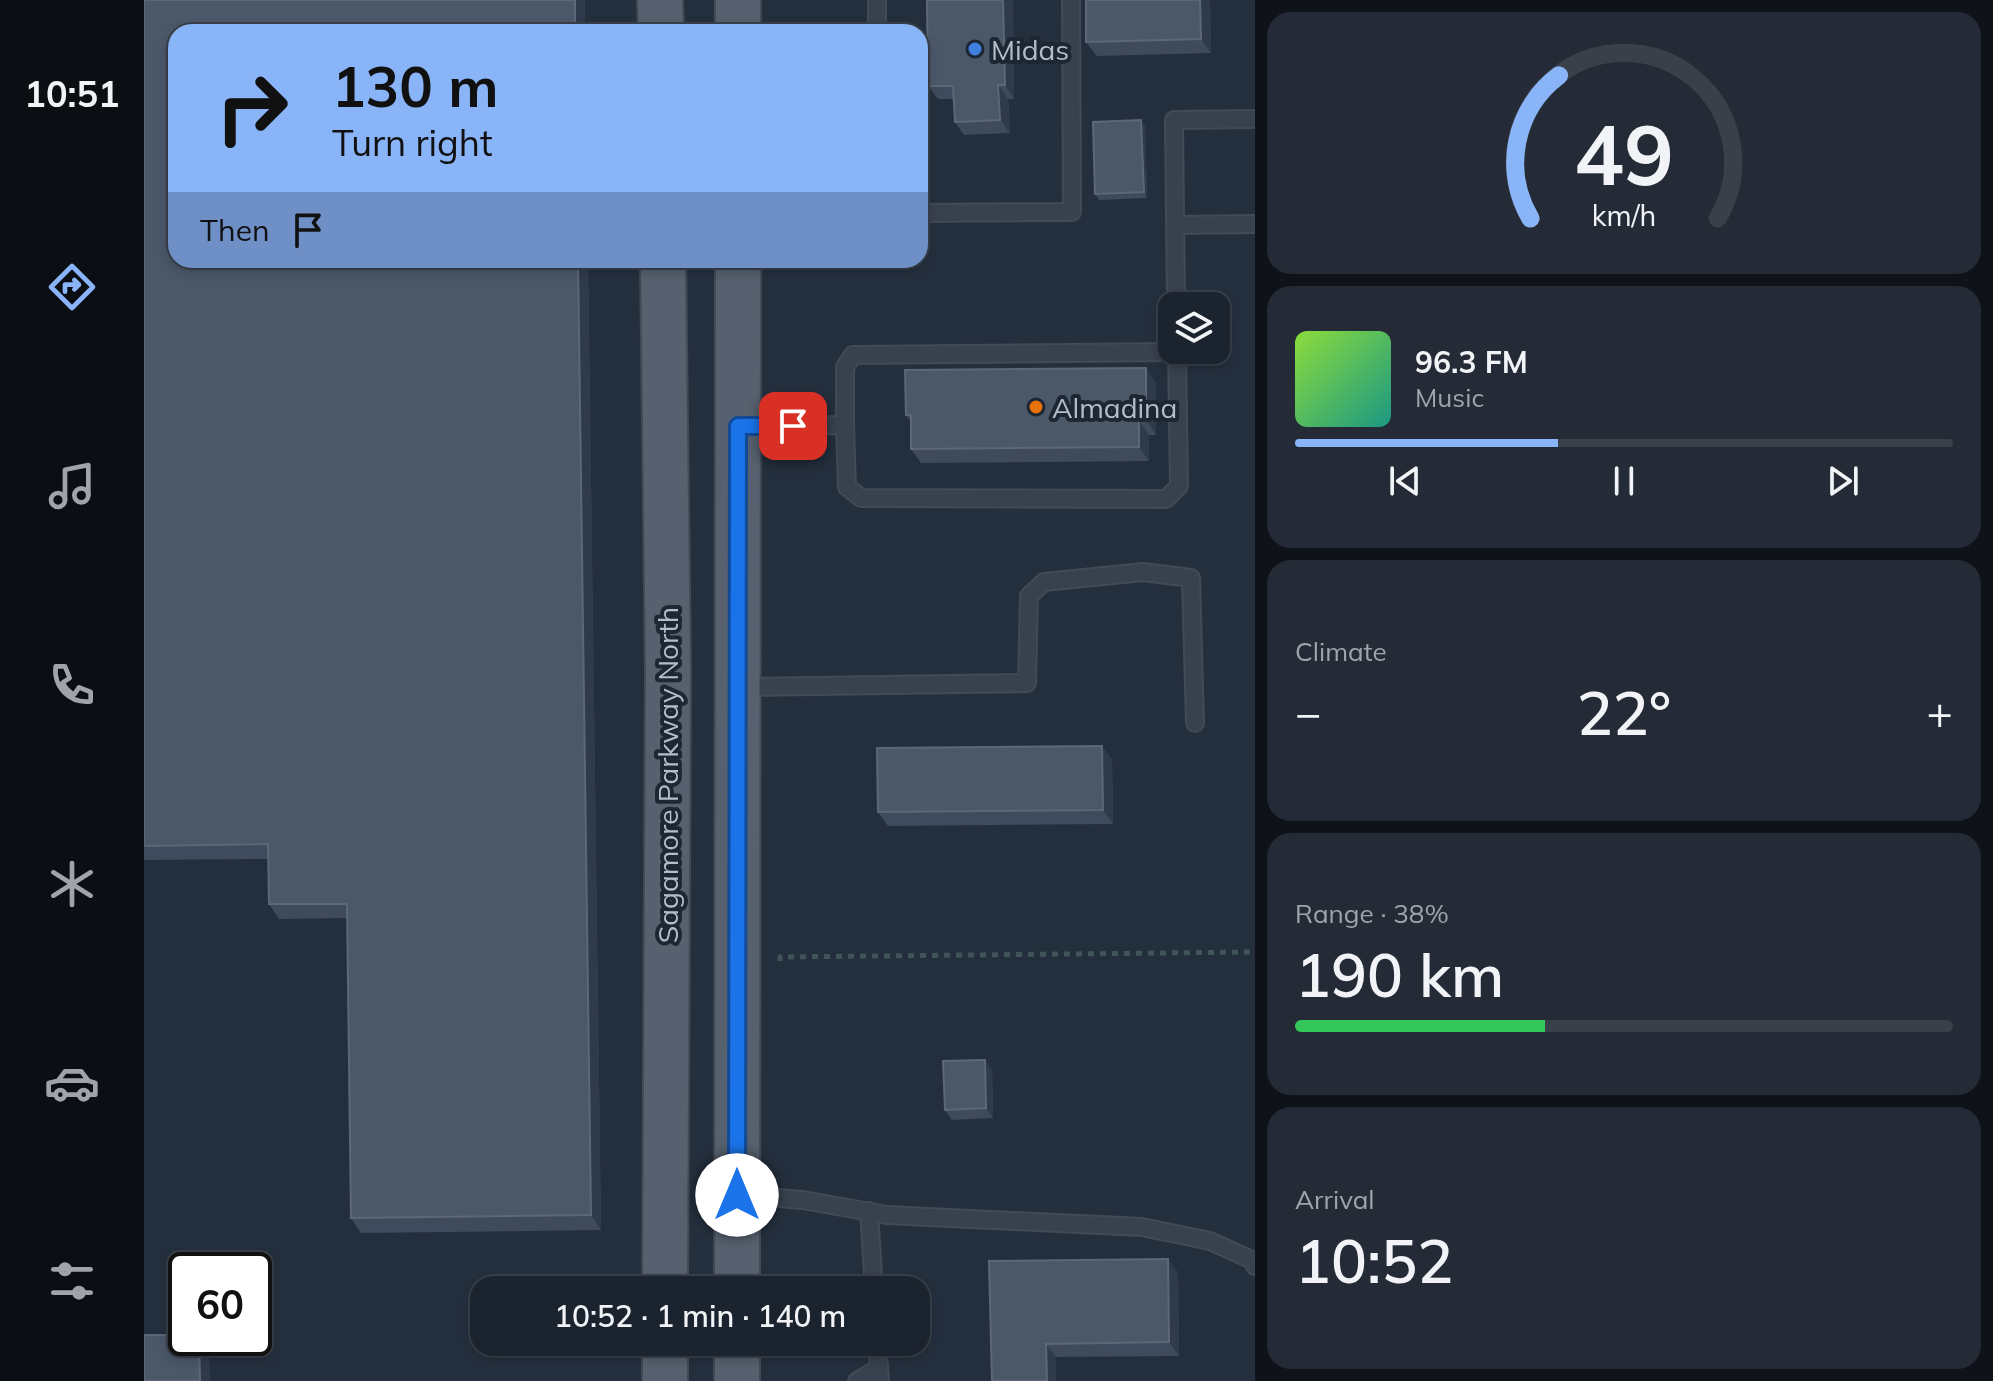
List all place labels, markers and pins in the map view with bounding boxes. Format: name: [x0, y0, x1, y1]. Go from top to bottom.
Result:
place label: Midas: [991, 32, 1069, 67]
marker: Midas: [966, 40, 984, 58]
place label: Almadina: [1052, 390, 1177, 425]
pin: [759, 392, 827, 460]
marker: Almadina: [1027, 398, 1045, 416]

